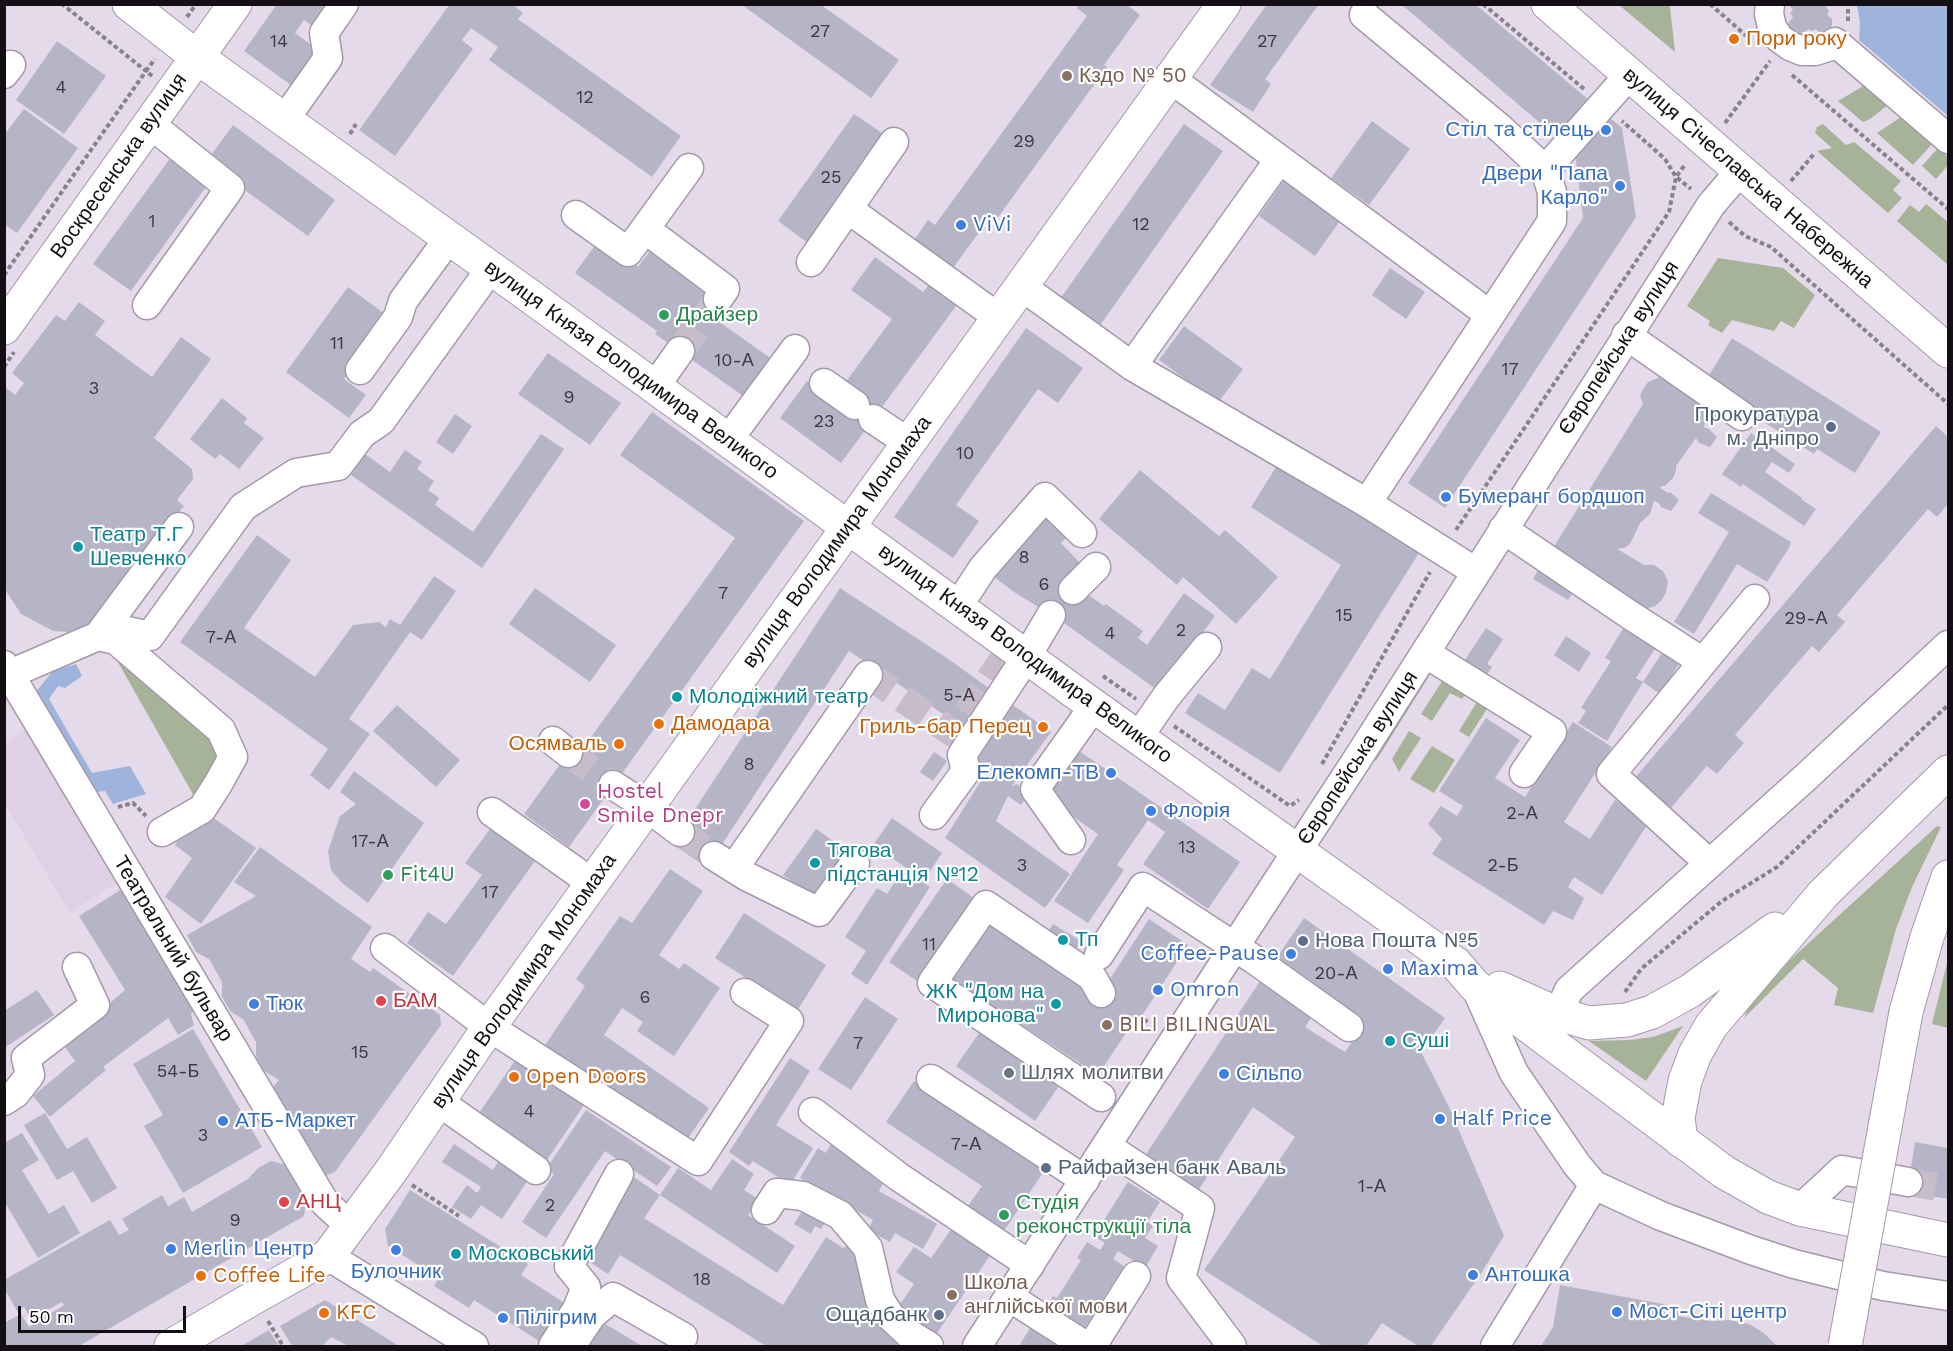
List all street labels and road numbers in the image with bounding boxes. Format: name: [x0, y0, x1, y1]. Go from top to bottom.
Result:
street label: вулиця Січеславська Набережна: [1618, 62, 1878, 294]
street label: Воскресенська вулиця: [45, 68, 193, 264]
street label: вулиця Князя Володимира Великого: [479, 255, 783, 485]
street label: Європейська вулиця: [1553, 256, 1685, 440]
street label: вулиця Володимира Мономаха: [737, 411, 937, 673]
street label: вулиця Князя Володимира Великого: [873, 539, 1177, 769]
street label: Європейська вулиця: [1292, 666, 1424, 850]
street label: вулиця Володимира Мономаха: [426, 849, 622, 1113]
street label: Театральний бульвар: [108, 852, 238, 1046]

